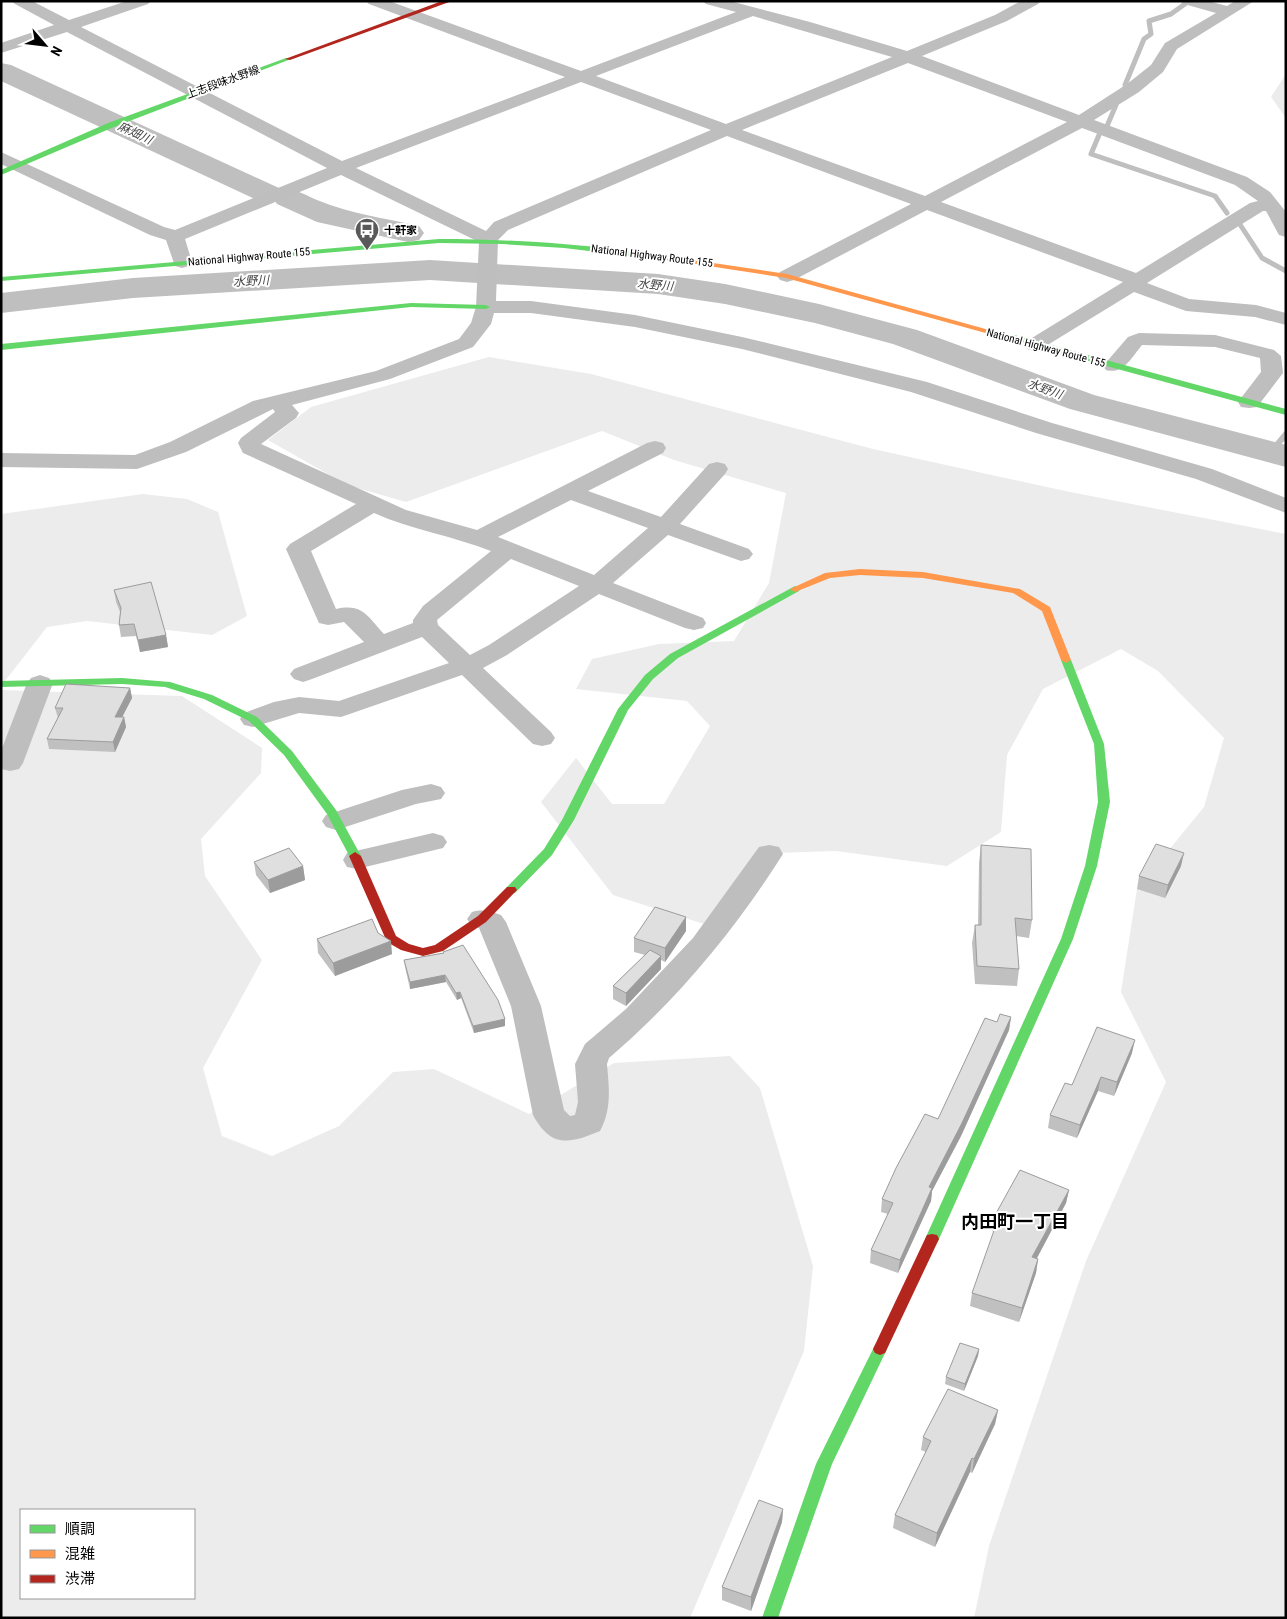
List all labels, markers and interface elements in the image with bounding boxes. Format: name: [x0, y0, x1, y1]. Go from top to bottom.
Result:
north arrow: [20, 20, 70, 70]
text: N: [47, 44, 66, 59]
street label: 上志段味水野線: [185, 63, 261, 101]
water label: 麻畑川: [116, 119, 156, 148]
bus stop icon: 十軒家: [354, 217, 380, 251]
place label: 十軒家: [384, 224, 417, 237]
street label: National Highway Route 155: [590, 242, 714, 270]
street label: National Highway Route 155: [187, 245, 311, 269]
water label: 水野川: [233, 273, 271, 289]
water label: 水野川: [636, 276, 676, 294]
street label: National Highway Route 155: [985, 326, 1107, 370]
water label: 水野川: [1026, 376, 1066, 402]
district label: 内田町一丁目: [961, 1211, 1069, 1232]
legend: [20, 1509, 195, 1599]
text: 順調: [65, 1520, 95, 1538]
text: 混雑: [65, 1545, 95, 1563]
text: 渋滞: [65, 1570, 95, 1588]

